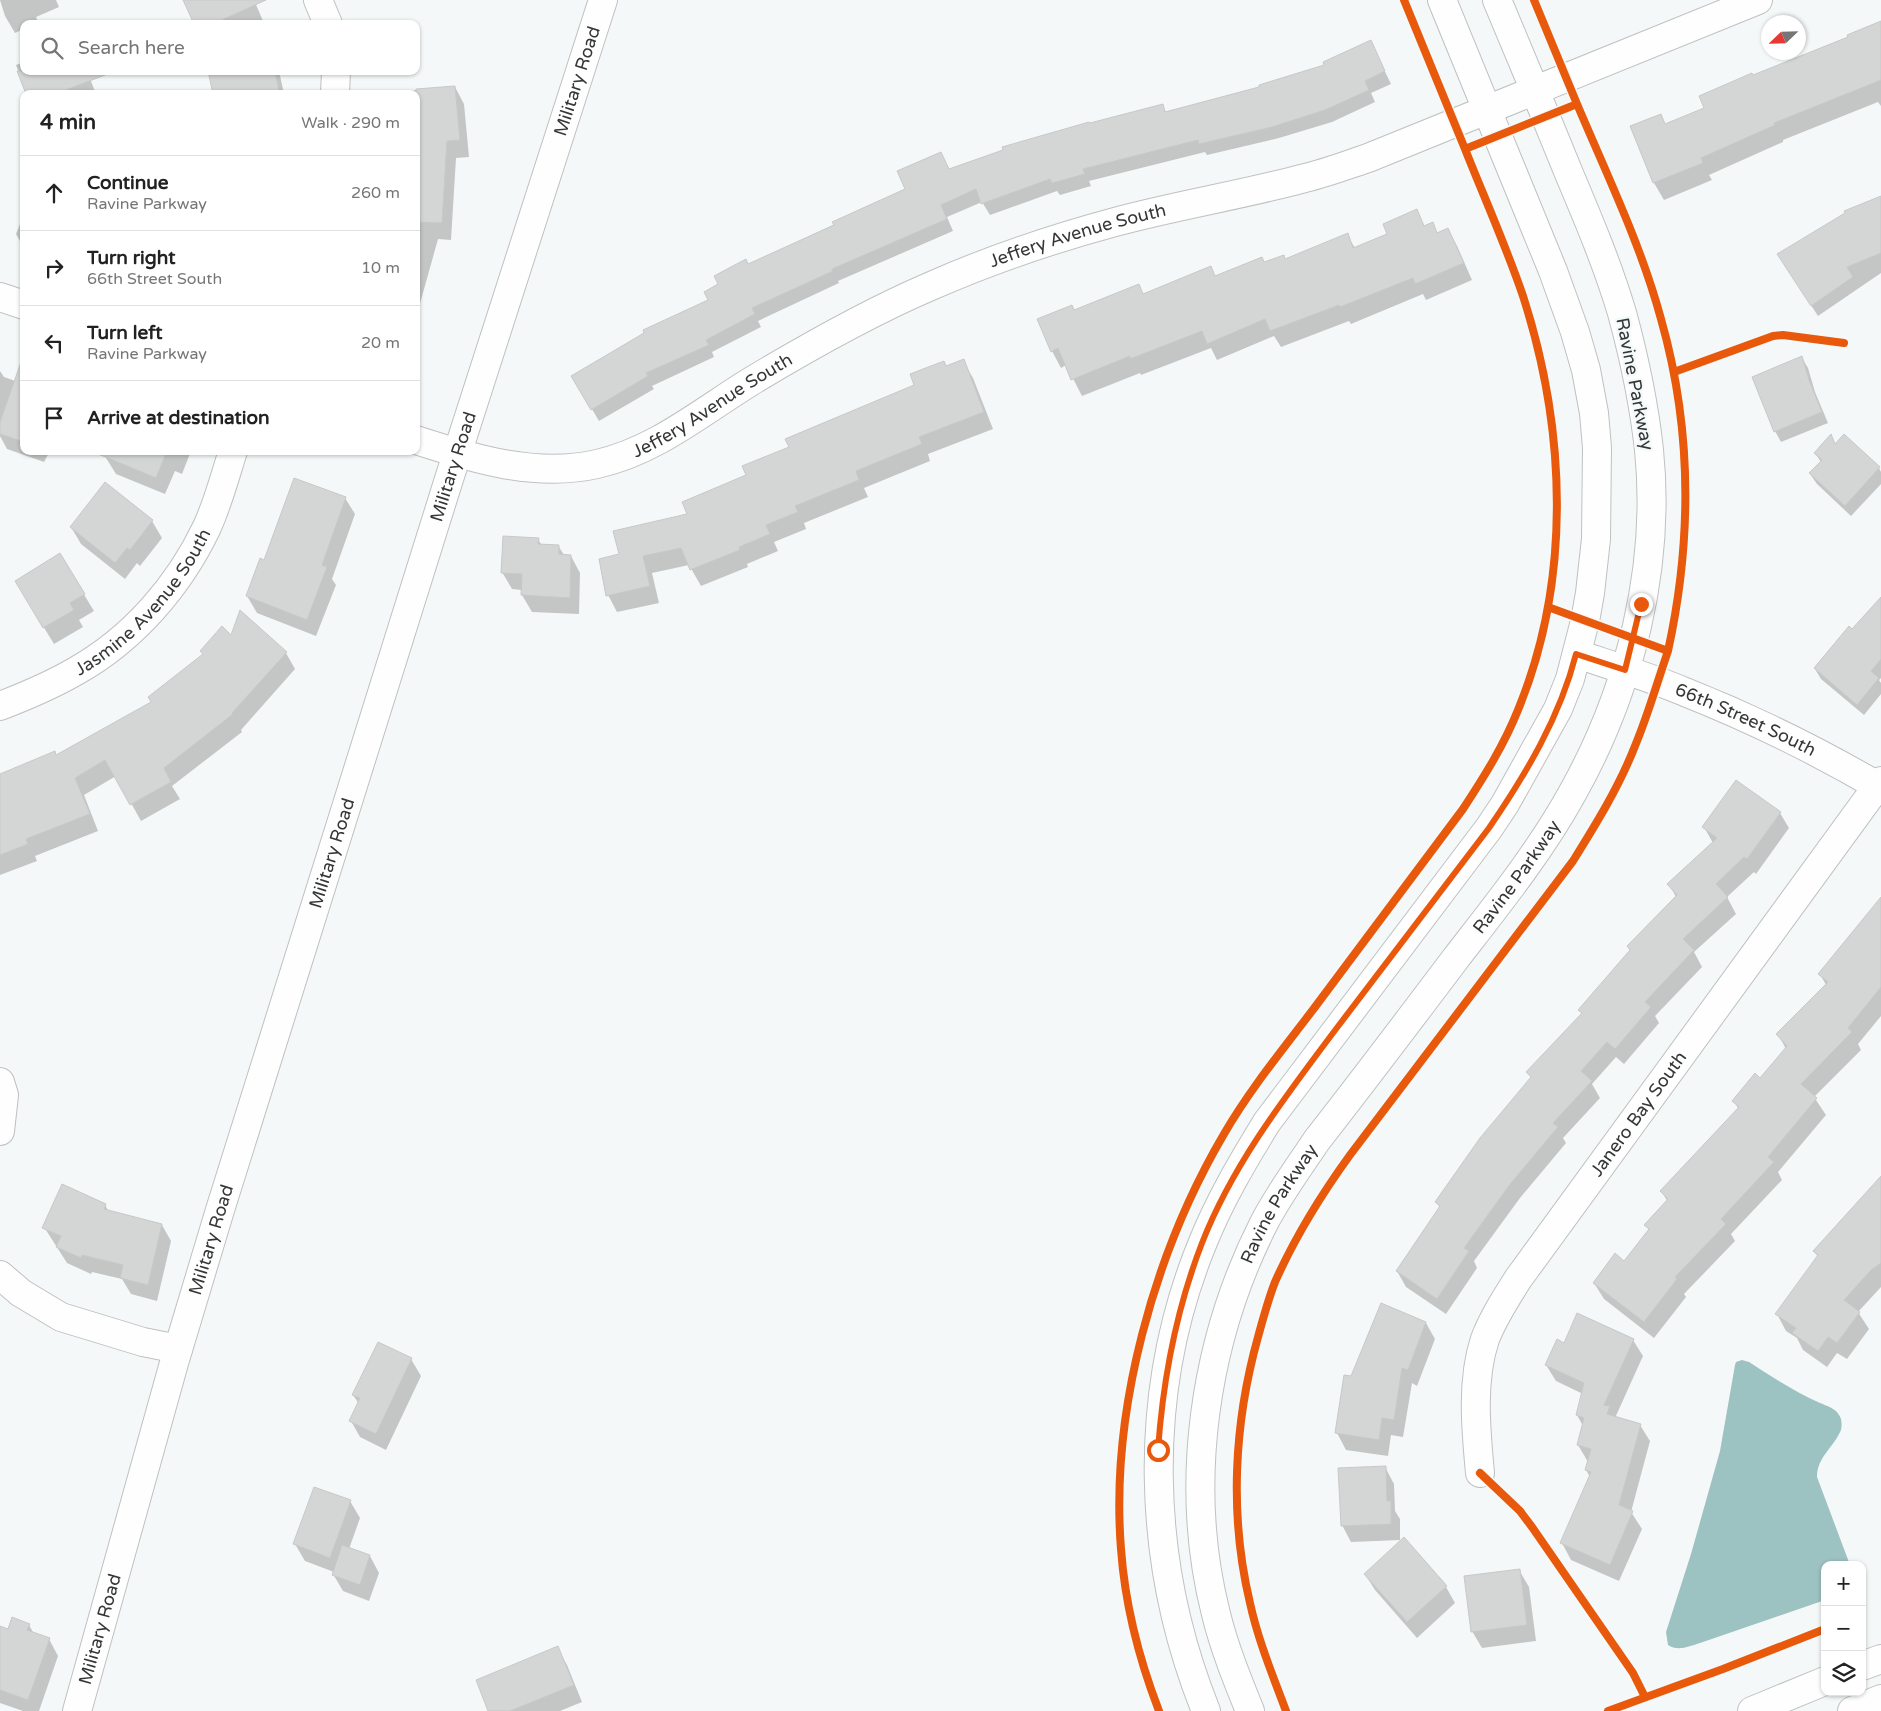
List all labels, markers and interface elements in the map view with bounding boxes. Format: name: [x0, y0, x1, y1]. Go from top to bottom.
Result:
north arrow: [1761, 15, 1806, 60]
search box: [20, 20, 420, 75]
street label: Military Road: [549, 23, 605, 139]
icon: search: [38, 34, 66, 62]
text: Search here: [78, 37, 185, 59]
text: 4 min: [40, 110, 96, 135]
text: Walk · 290 m: [301, 113, 400, 133]
text: Continue: [87, 172, 169, 194]
icon: ahead: [40, 179, 68, 207]
text: 260 m: [351, 183, 400, 203]
text: Ravine Parkway: [87, 194, 207, 214]
street label: Jeffery Avenue South: [986, 199, 1168, 272]
text: Turn right: [87, 247, 175, 269]
icon: right: [40, 254, 68, 282]
text: 10 m: [361, 258, 400, 278]
text: 66th Street South: [87, 269, 222, 289]
street label: Ravine Parkway: [1611, 316, 1659, 453]
text: Turn left: [87, 322, 163, 344]
icon: left: [40, 329, 68, 357]
text: 20 m: [361, 333, 400, 353]
text: Ravine Parkway: [87, 344, 207, 364]
street label: Jeffery Avenue South: [629, 348, 796, 462]
icon: arrive: [40, 404, 68, 432]
text: Arrive at destination: [87, 407, 270, 429]
street label: Military Road: [425, 409, 481, 524]
street label: Jasmine Avenue South: [71, 525, 215, 680]
route end: [1630, 593, 1653, 616]
street label: 66th Street South: [1672, 678, 1820, 761]
street label: Military Road: [304, 795, 359, 911]
street label: Ravine Parkway: [1468, 816, 1565, 938]
street label: Janero Bay South: [1585, 1047, 1691, 1181]
street label: Ravine Parkway: [1236, 1139, 1322, 1267]
street label: Military Road: [184, 1182, 238, 1298]
route start: [1147, 1439, 1170, 1462]
map controls: [1821, 1561, 1866, 1696]
button: +: [1821, 1561, 1866, 1606]
street label: Military Road: [74, 1571, 126, 1687]
button: −: [1821, 1606, 1866, 1651]
button: layers: [1821, 1651, 1866, 1696]

